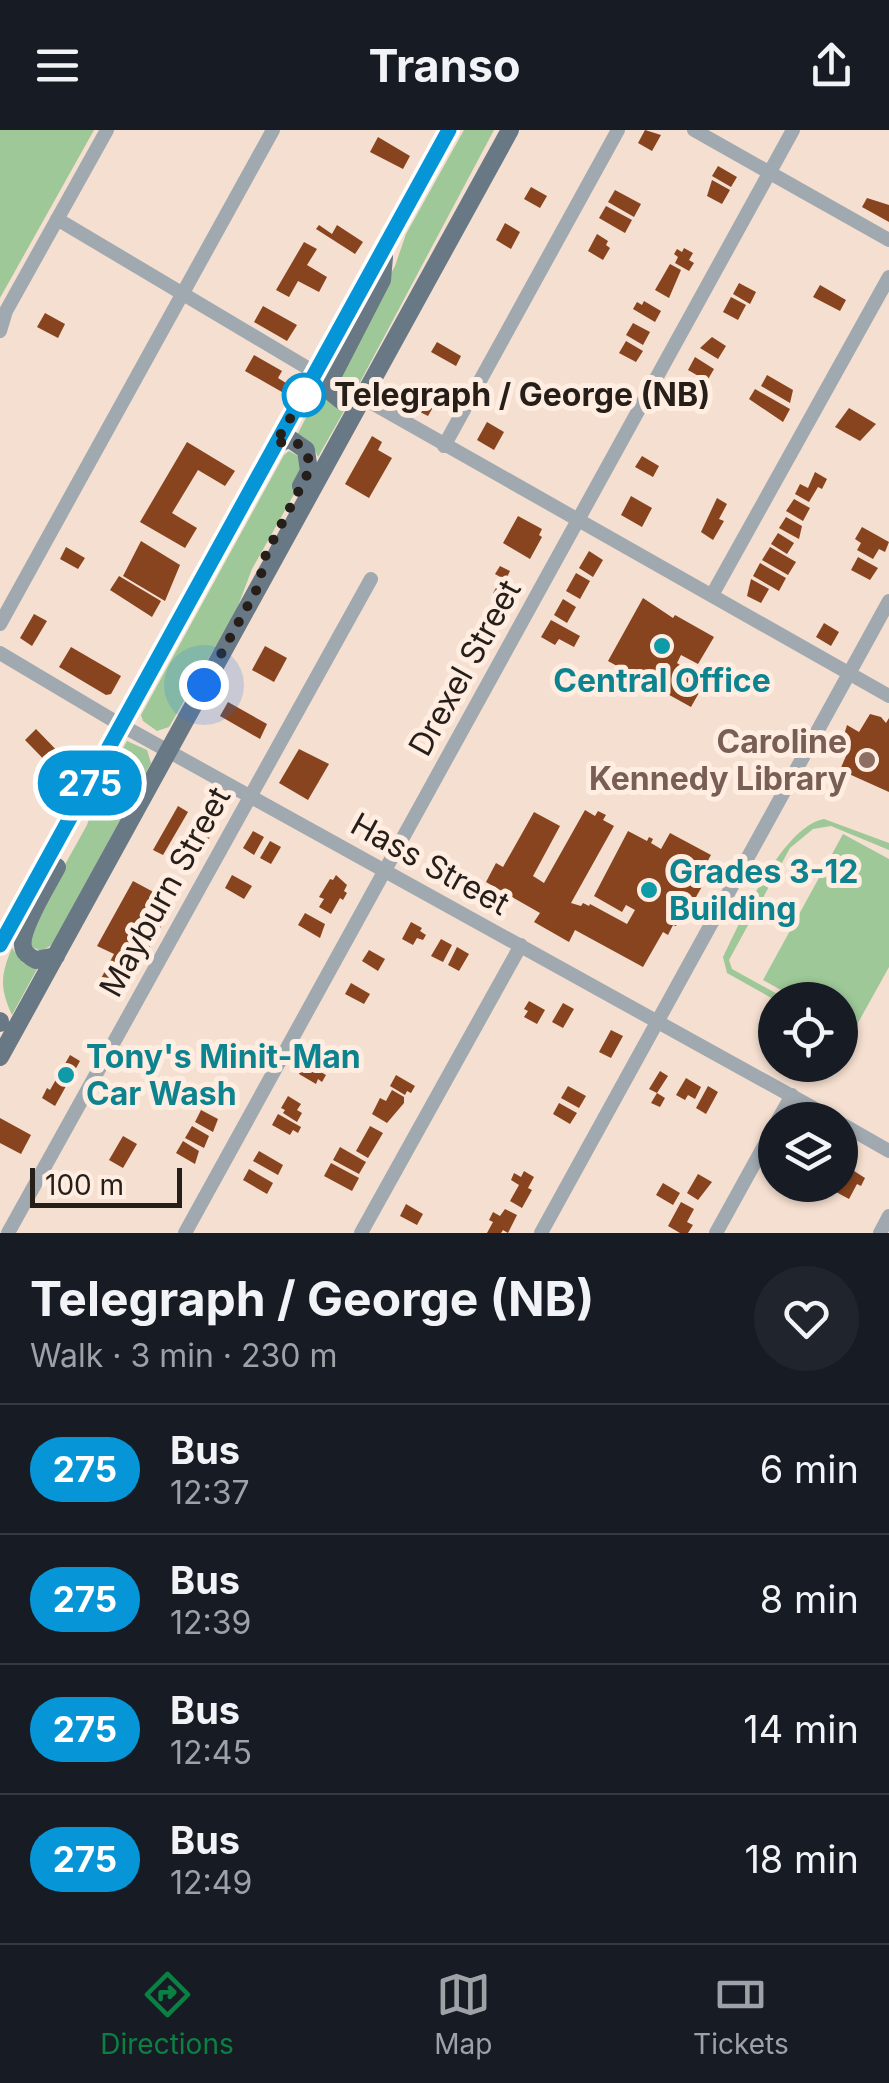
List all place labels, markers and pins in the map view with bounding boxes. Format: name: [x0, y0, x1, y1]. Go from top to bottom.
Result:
marker: Telegraph / George (NB): [283, 374, 325, 416]
place label: Telegraph / George (NB): [334, 375, 710, 414]
marker: Central Office: [651, 635, 673, 657]
place label: Central Office: [553, 661, 771, 700]
place label: Caroline Kennedy Library: [589, 722, 847, 798]
marker: Caroline Kennedy Library: [856, 749, 878, 771]
place label: Grades 3-12 Building: [669, 852, 859, 928]
marker: Grades 3-12 Building: [638, 879, 660, 901]
place label: Tony's Minit-Man Car Wash: [86, 1037, 361, 1113]
marker: Tony's Minit-Man Car Wash: [55, 1064, 77, 1086]

